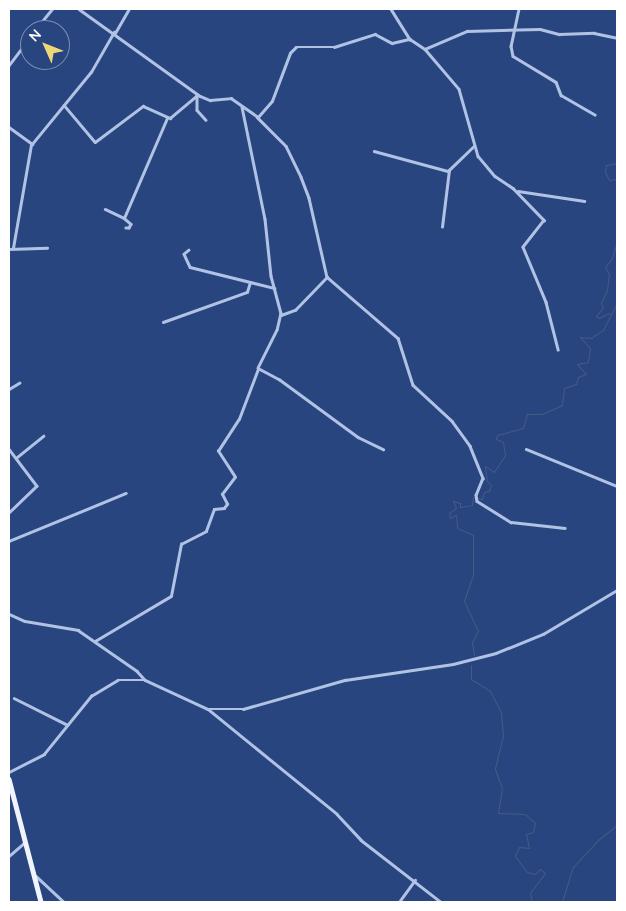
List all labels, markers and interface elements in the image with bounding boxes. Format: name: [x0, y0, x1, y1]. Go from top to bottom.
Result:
north arrow: [20, 20, 70, 70]
text: N: [25, 25, 45, 45]

